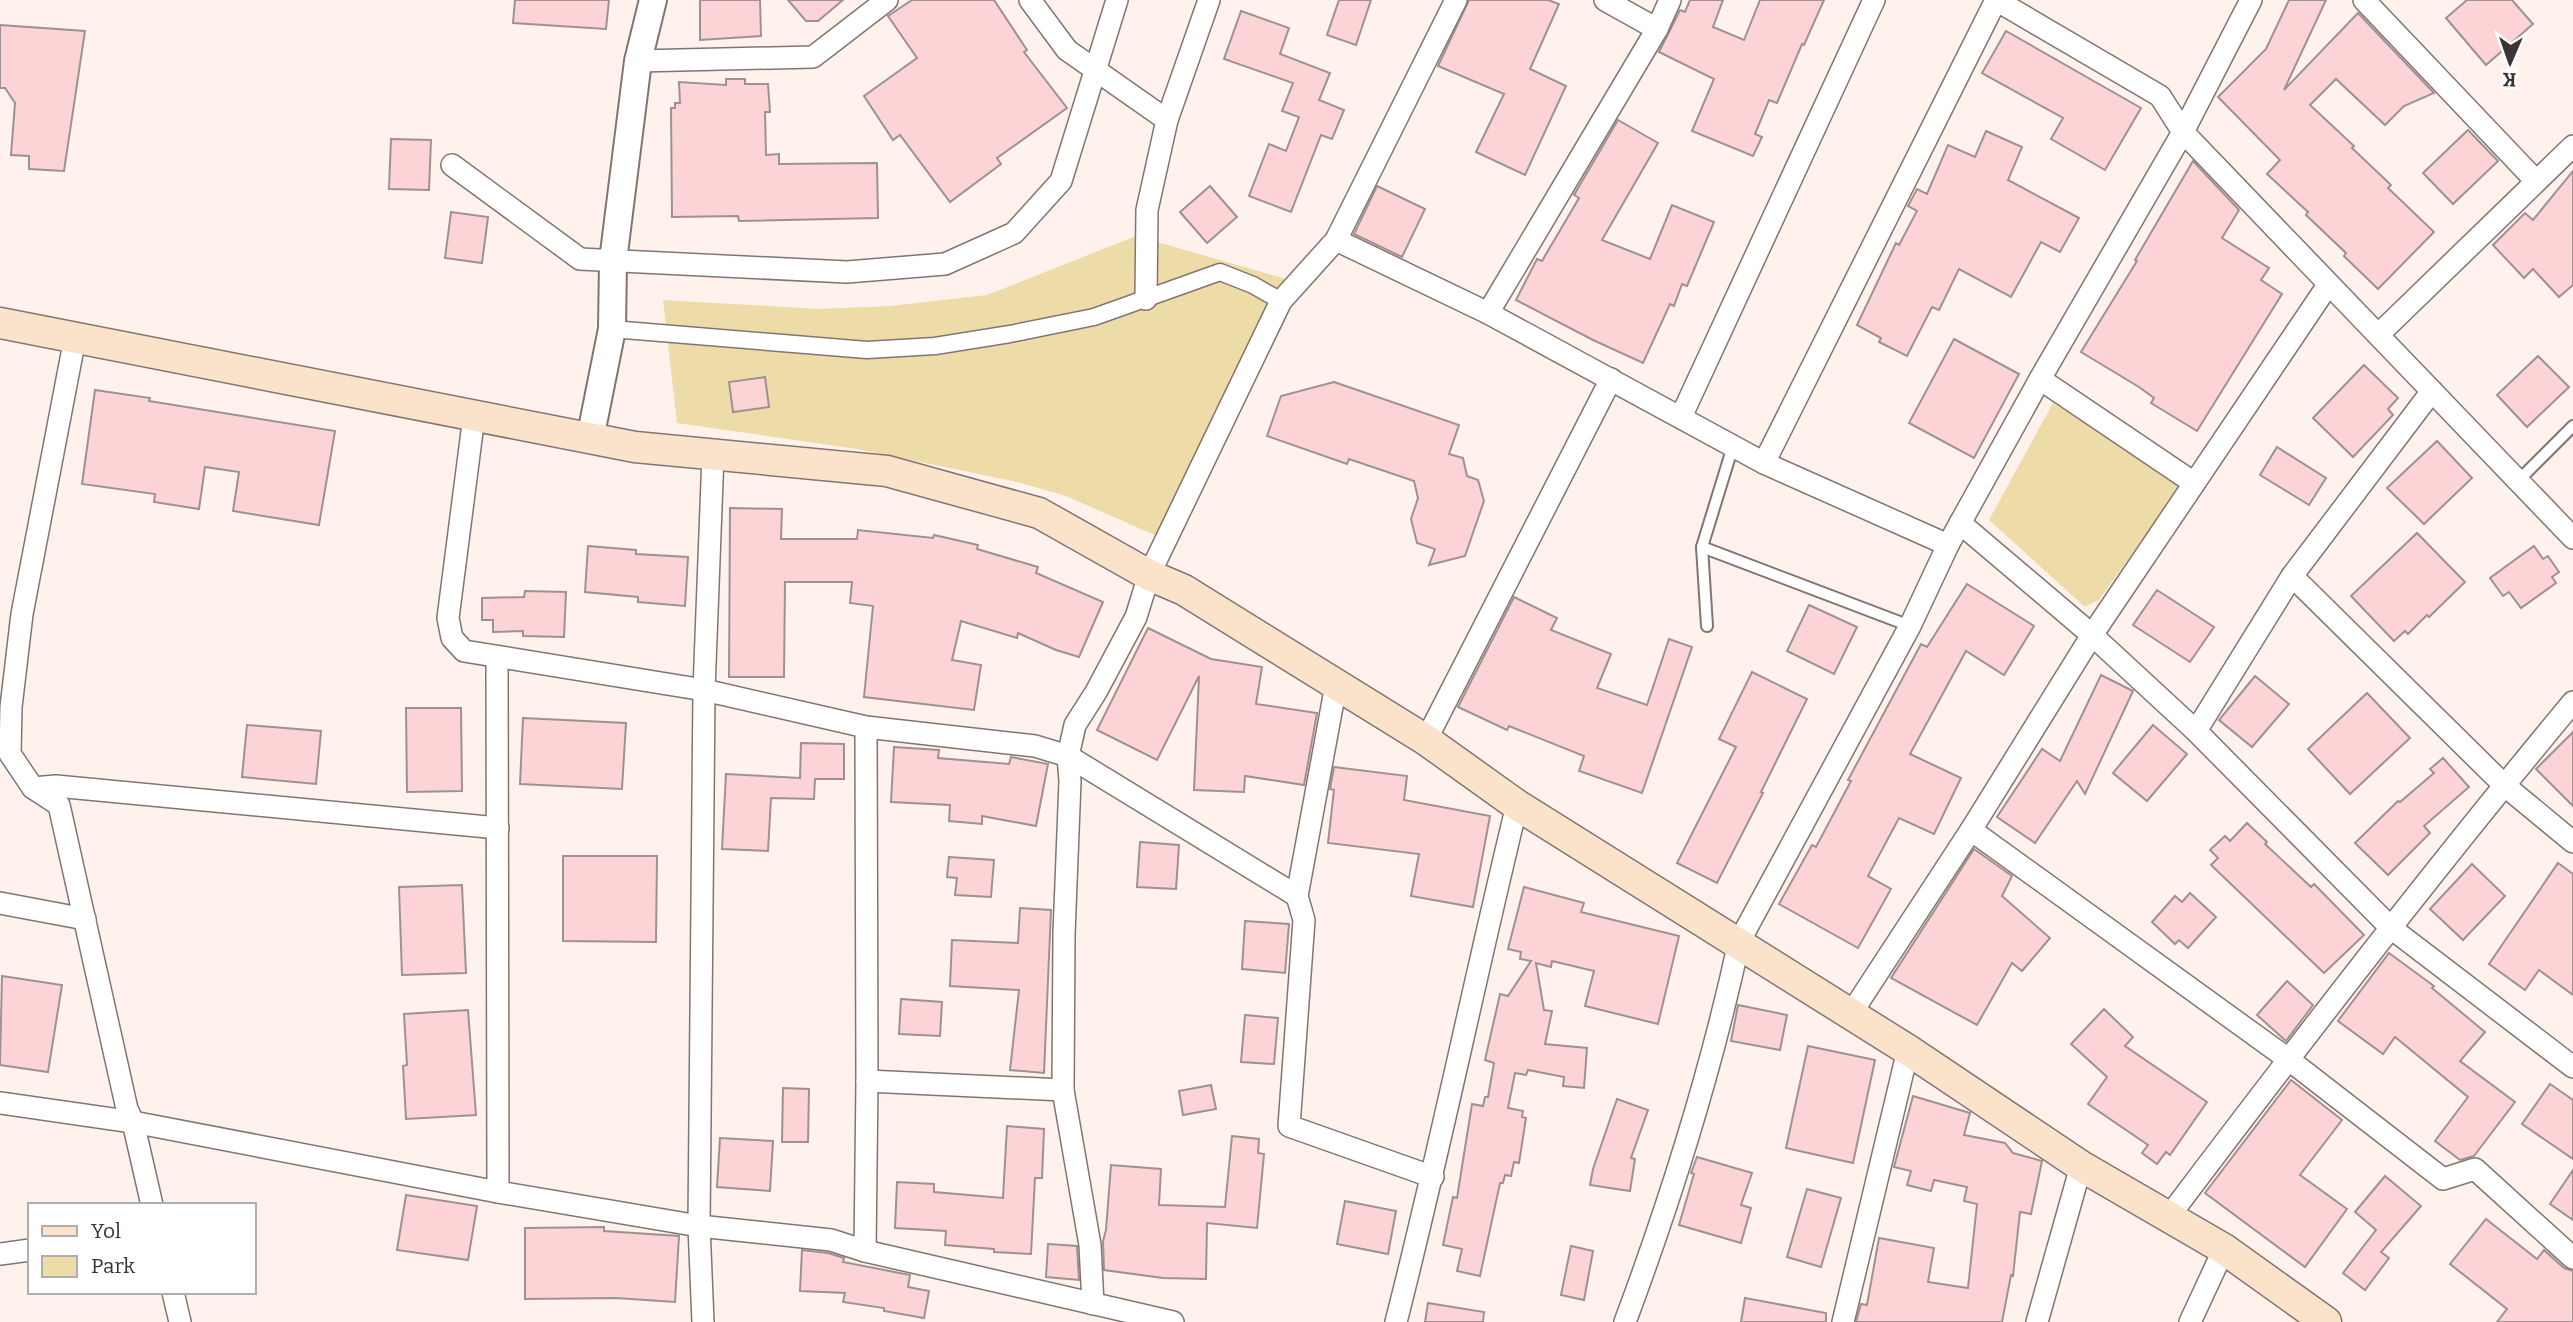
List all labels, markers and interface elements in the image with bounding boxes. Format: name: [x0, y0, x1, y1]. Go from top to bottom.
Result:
north arrow: [2475, 28, 2545, 98]
text: K: [2502, 68, 2517, 91]
legend: [28, 1203, 256, 1294]
text: Yol: [91, 1218, 121, 1244]
text: Park: [91, 1253, 135, 1279]

